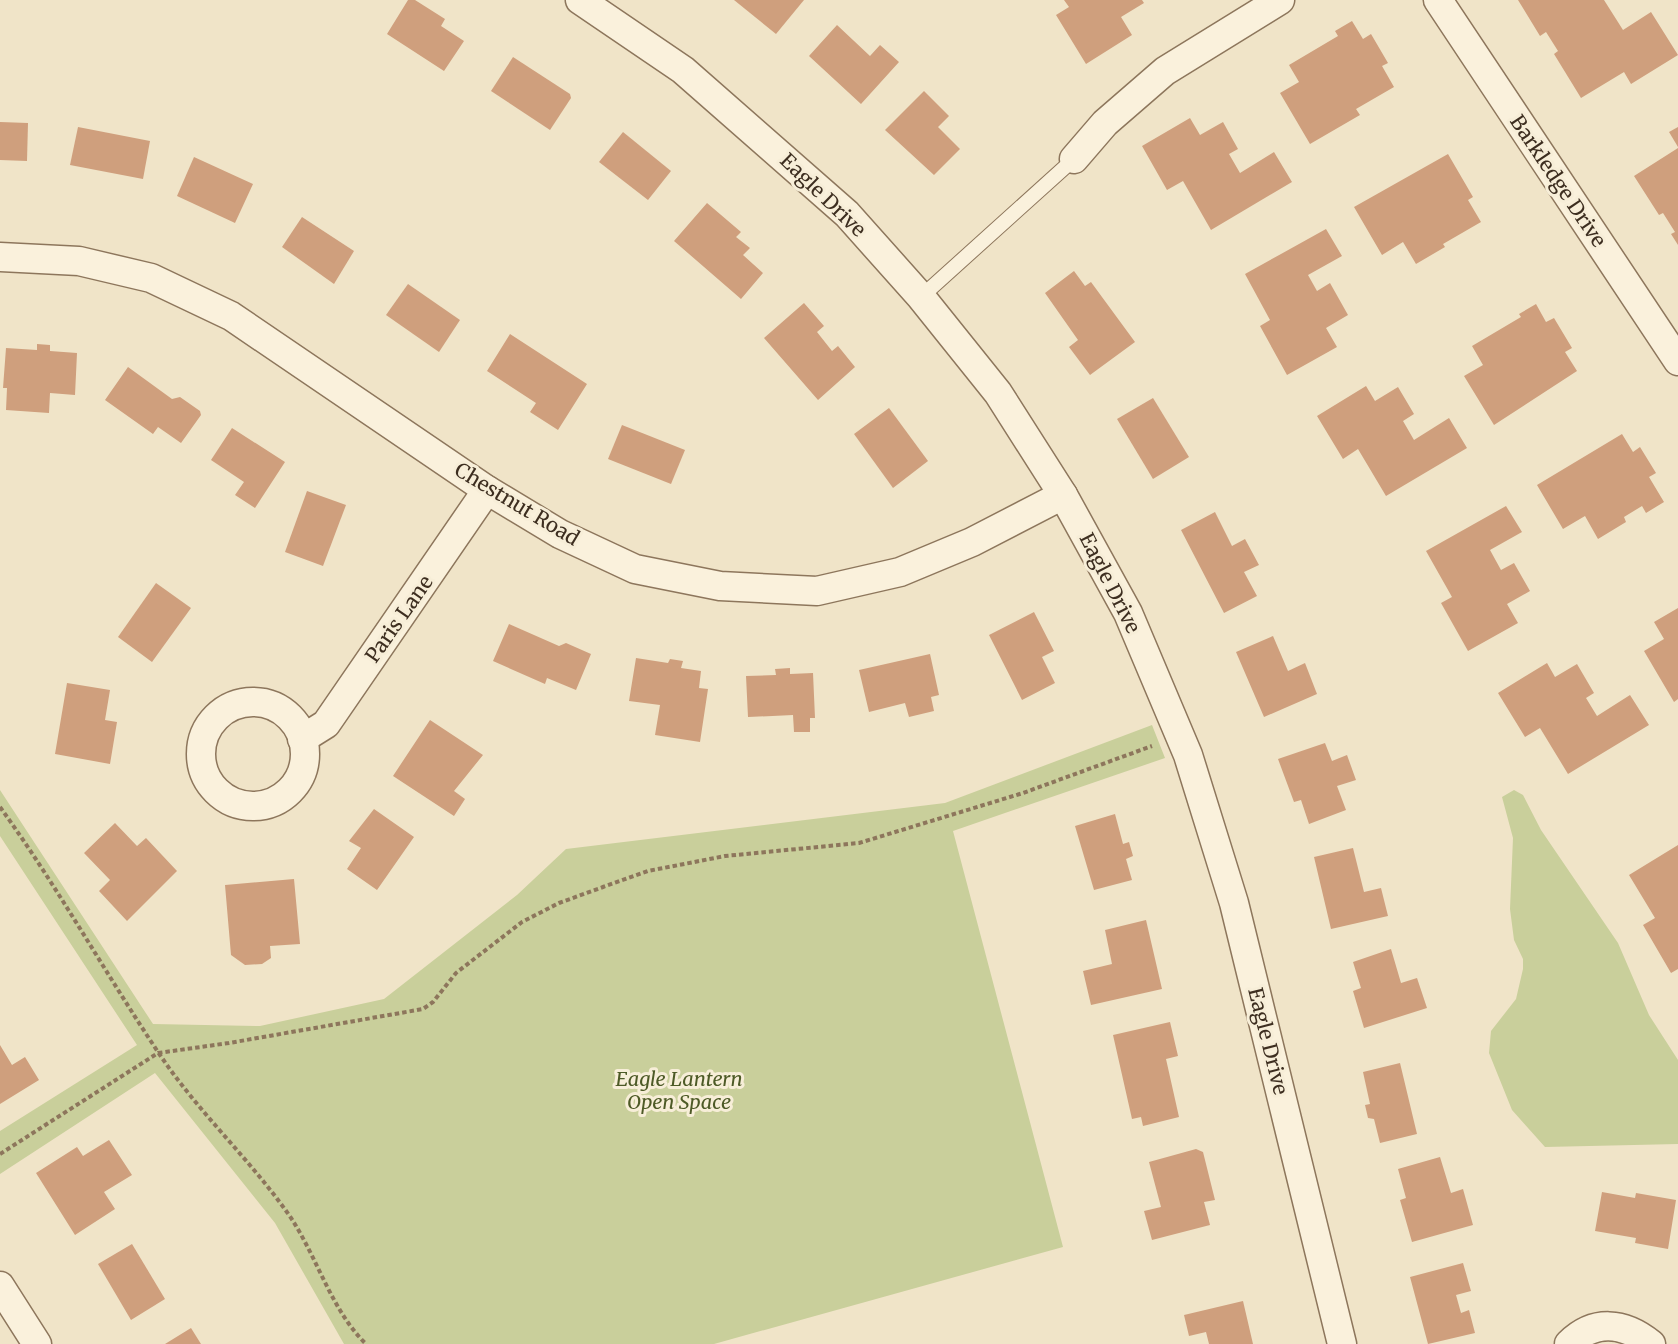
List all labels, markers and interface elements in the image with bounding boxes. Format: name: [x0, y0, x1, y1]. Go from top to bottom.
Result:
street label: Barkledge Drive: [1505, 110, 1612, 252]
street label: Eagle Drive: [775, 148, 871, 242]
street label: Chestnut Road: [450, 457, 584, 551]
street label: Eagle Drive: [1074, 528, 1146, 637]
street label: Paris Lane: [359, 570, 438, 667]
street label: Eagle Drive: [1243, 985, 1294, 1097]
park label: Eagle Lantern Open Space: [615, 1066, 743, 1114]

